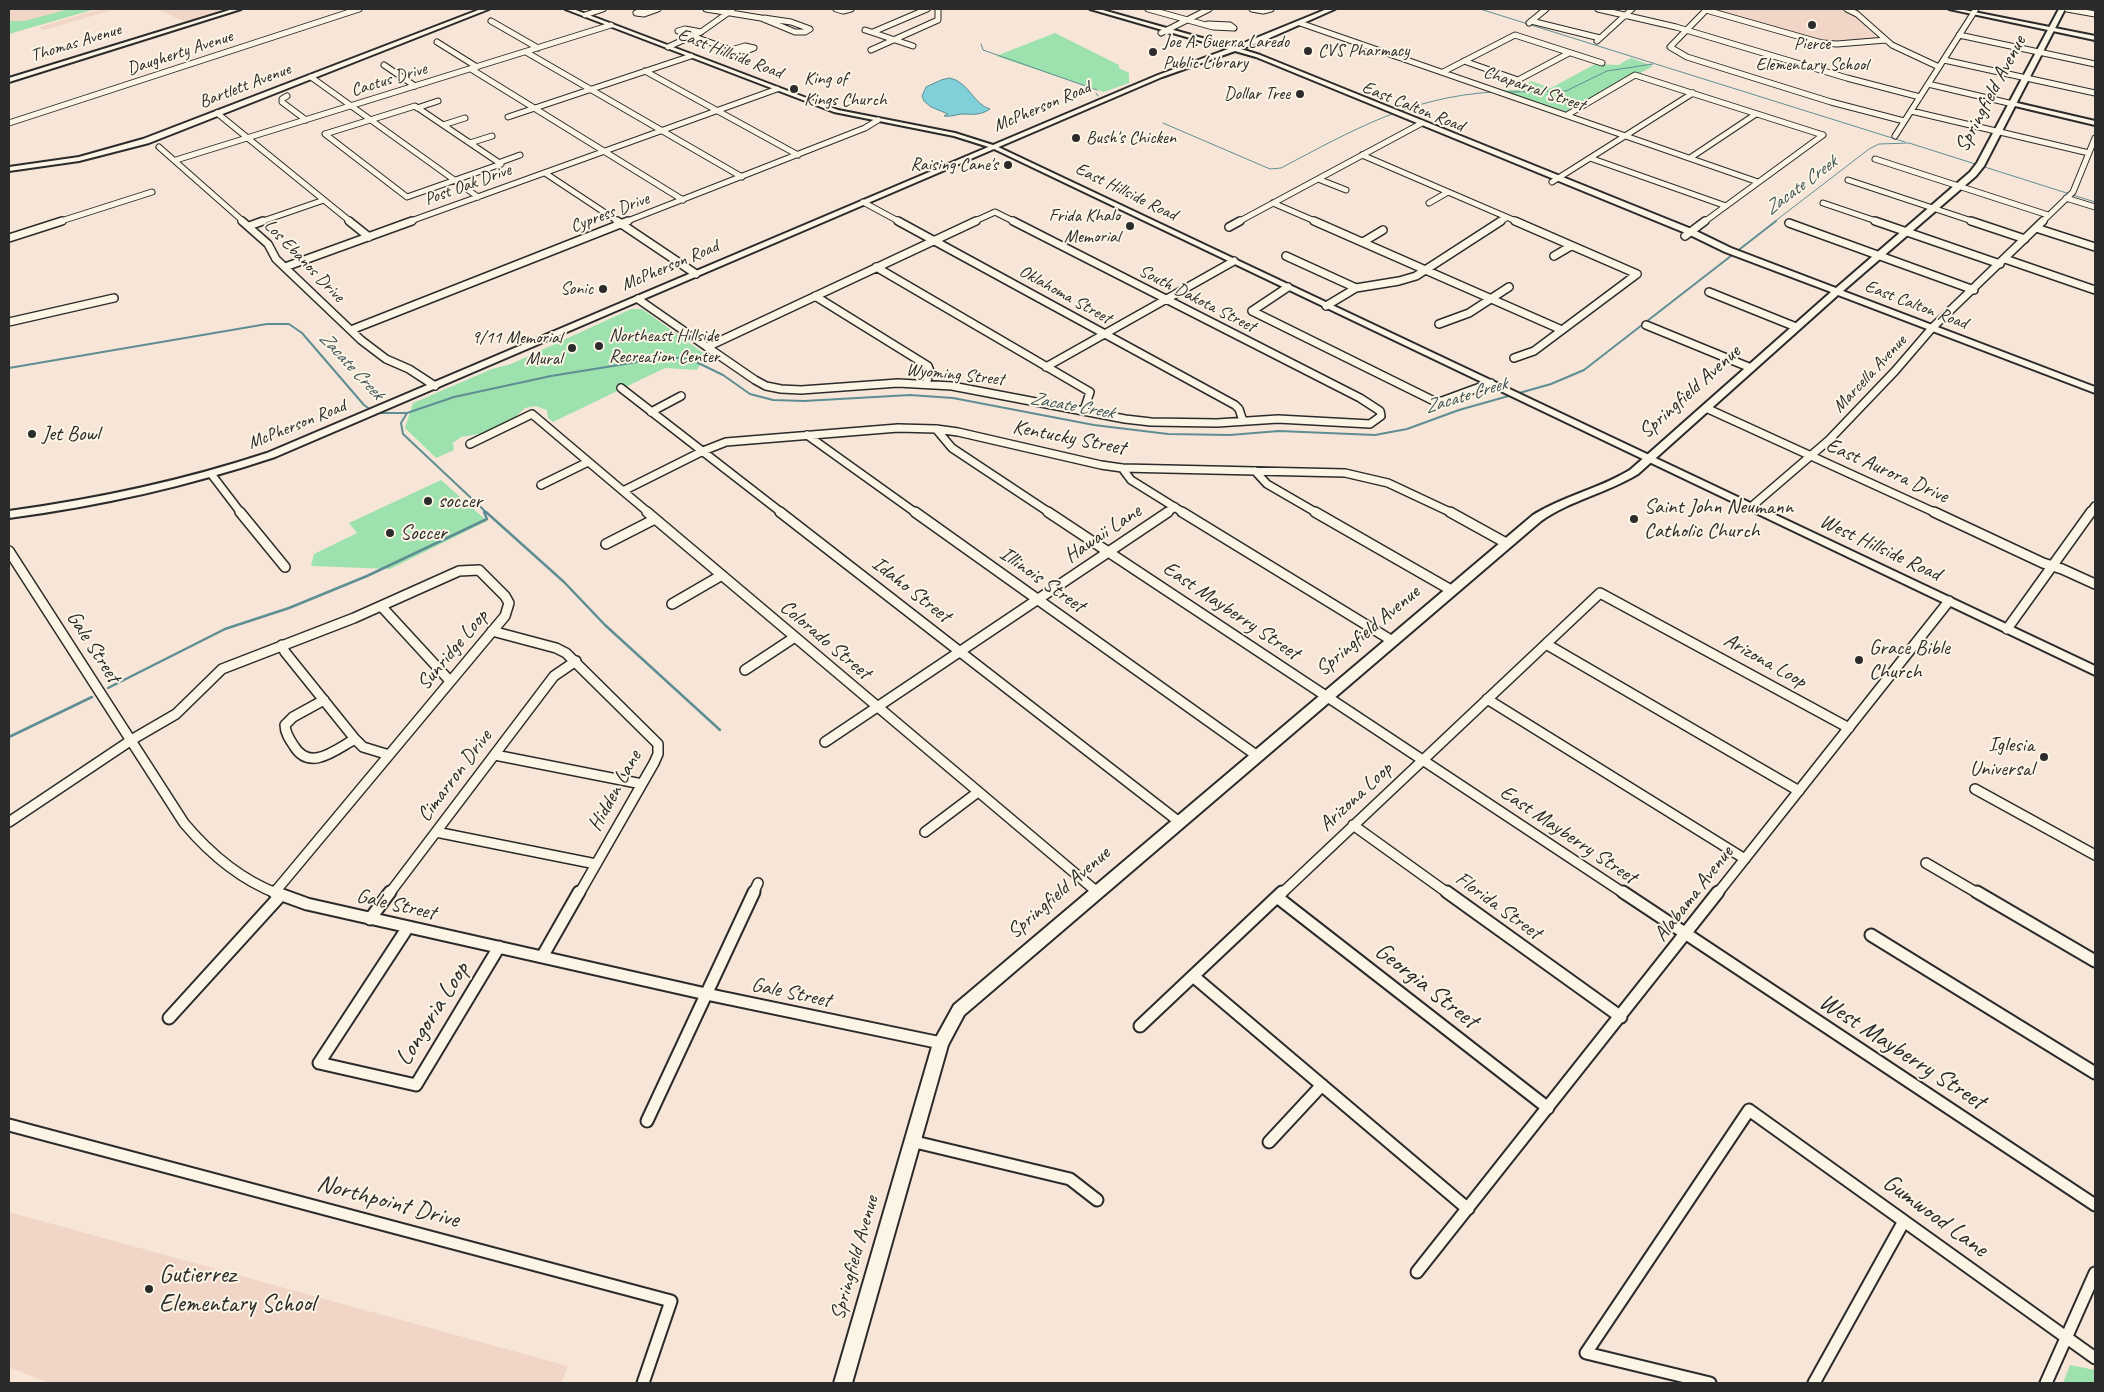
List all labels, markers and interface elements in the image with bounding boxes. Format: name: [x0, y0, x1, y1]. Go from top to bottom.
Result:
street label: Thomas Avenue: [28, 19, 124, 67]
marker: Pierce Elementary School: [1806, 19, 1818, 31]
street label: East Hillside Road: [675, 24, 785, 84]
street label: Daugherty Avenue: [125, 26, 235, 80]
place label: Joe A. Guerra Laredo Public Library: [1163, 31, 1289, 74]
street label: Springfield Avenue: [1950, 32, 2032, 156]
place label: Pierce Elementary School: [1756, 33, 1868, 76]
place label: CVS Pharmacy: [1318, 40, 1409, 62]
marker: CVS Pharmacy: [1302, 45, 1314, 57]
marker: Joe A. Guerra Laredo Public Library: [1147, 46, 1159, 58]
street label: Cactus Drive: [348, 58, 430, 102]
street label: Bartlett Avenue: [196, 59, 294, 113]
street label: Chaparral Street: [1481, 62, 1587, 116]
place label: King of Kings Church: [804, 68, 887, 110]
street label: McPherson Road: [990, 77, 1094, 137]
street label: East Calton Road: [1359, 77, 1467, 137]
marker: King of Kings Church: [788, 83, 800, 95]
place label: Dollar Tree: [1224, 83, 1290, 105]
marker: Dollar Tree: [1294, 88, 1306, 100]
place label: Bush's Chicken: [1086, 127, 1176, 149]
marker: Bush's Chicken: [1070, 132, 1082, 144]
water label: Zacate Creek: [1760, 152, 1842, 220]
place label: Raising Cane's: [910, 154, 998, 176]
street label: East Hillside Road: [1072, 158, 1180, 226]
street label: Post Oak Drive: [422, 159, 514, 211]
marker: Raising Cane's: [1002, 159, 1014, 171]
street label: Cypress Drive: [568, 188, 652, 238]
place label: Frida Khalo Memorial: [1049, 205, 1120, 248]
street label: Los Ebanos Drive: [259, 215, 349, 307]
marker: Frida Khalo Memorial: [1124, 220, 1136, 232]
street label: McPherson Road: [618, 236, 722, 296]
street label: South Dakota Street: [1135, 260, 1259, 338]
street label: Oklahoma Street: [1015, 261, 1115, 329]
street label: East Calton Road: [1862, 276, 1970, 334]
place label: Sonic: [560, 278, 593, 300]
marker: Sonic: [597, 283, 609, 295]
place label: Northeast Hillside Recreation Center: [609, 325, 719, 368]
water label: Zacate Creek: [314, 327, 388, 405]
place label: 9/11 Memorial Mural: [471, 327, 562, 369]
street label: Marcella Avenue: [1828, 331, 1912, 417]
marker: Northeast Hillside Recreation Center: [593, 340, 605, 352]
street label: Springfield Avenue: [1634, 340, 1746, 444]
marker: 9/11 Memorial Mural: [566, 342, 578, 354]
street label: Wyoming Street: [905, 359, 1005, 391]
water label: Zacate Creek: [1422, 373, 1510, 419]
water label: Zacate Creek: [1028, 387, 1116, 425]
street label: McPherson Road: [245, 396, 349, 454]
street label: Kentucky Street: [1011, 415, 1127, 461]
place label: Jet Bowl: [42, 421, 100, 447]
marker: Jet Bowl: [26, 428, 38, 440]
street label: East Aurora Drive: [1822, 433, 1952, 509]
place label: soccer: [438, 488, 482, 514]
place label: Saint John Neumann Catholic Church: [1644, 494, 1793, 544]
marker: soccer: [422, 495, 434, 507]
street label: Hawaii Lane: [1060, 499, 1146, 569]
street label: West Hillside Road: [1815, 509, 1945, 587]
marker: Saint John Neumann Catholic Church: [1628, 513, 1640, 525]
place label: Soccer: [400, 520, 447, 546]
marker: Soccer: [384, 527, 396, 539]
street label: Illinois Street: [994, 541, 1090, 619]
street label: Idaho Street: [866, 551, 956, 629]
street label: East Mayberry Street: [1158, 556, 1304, 666]
street label: Springfield Avenue: [1311, 580, 1425, 682]
street label: Colorado Street: [774, 595, 876, 685]
street label: Sunridge Loop: [412, 604, 494, 696]
street label: Gale Street: [60, 606, 126, 688]
street label: Arizona Loop: [1719, 628, 1811, 694]
place label: Grace Bible Church: [1869, 635, 1950, 685]
marker: Grace Bible Church: [1853, 654, 1865, 666]
street label: Cimarron Drive: [412, 725, 498, 827]
place label: Iglesia Universal: [1970, 732, 2034, 782]
street label: Hidden Lane: [583, 746, 647, 836]
marker: Iglesia Universal: [2038, 751, 2050, 763]
street label: Arizona Loop: [1314, 757, 1398, 837]
street label: East Mayberry Street: [1495, 780, 1641, 890]
street label: Springfield Avenue: [1002, 841, 1116, 945]
street label: Alabama Avenue: [1649, 841, 1739, 947]
street label: Florida Street: [1450, 866, 1546, 946]
street label: Gale Street: [354, 884, 438, 926]
street label: Georgia Street: [1368, 936, 1484, 1036]
street label: Longoria Loop: [389, 957, 477, 1071]
street label: Gale Street: [749, 972, 833, 1014]
street label: West Mayberry Street: [1813, 987, 1991, 1117]
street label: Gumwood Lane: [1876, 1168, 1994, 1264]
street label: Northpoint Drive: [314, 1169, 462, 1235]
street label: Springfield Avenue: [825, 1193, 885, 1323]
place label: Gutierrez Elementary School: [159, 1260, 315, 1319]
marker: Gutierrez Elementary School: [143, 1283, 155, 1295]

